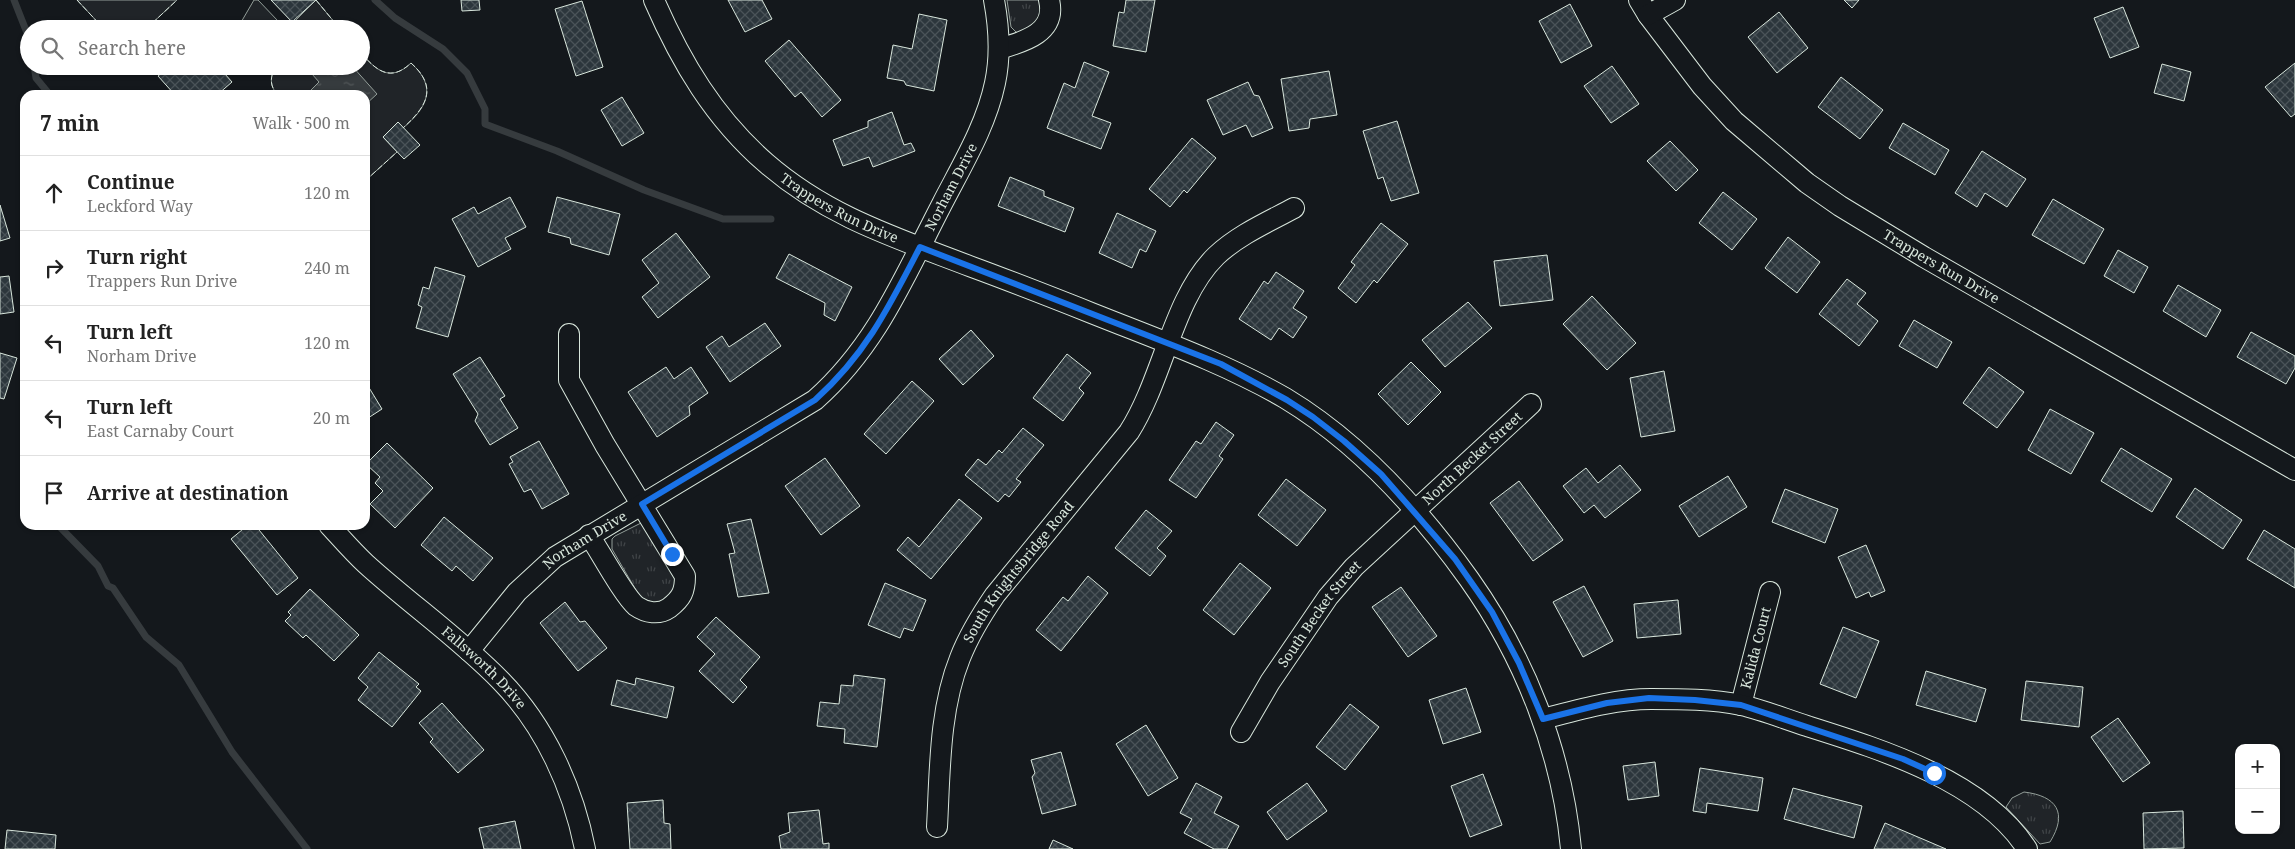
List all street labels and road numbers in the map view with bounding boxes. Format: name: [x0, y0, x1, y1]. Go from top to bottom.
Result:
street label: Norham Drive: [920, 140, 981, 234]
street label: Trappers Run Drive: [777, 168, 901, 247]
street label: Trappers Run Drive: [1880, 224, 2003, 307]
street label: North Becket Street: [1418, 407, 1526, 509]
street label: South Knightsbridge Road: [958, 496, 1078, 646]
street label: Norham Drive: [538, 506, 630, 573]
street label: South Becket Street: [1273, 556, 1365, 671]
street label: Kalida Court: [1736, 605, 1775, 691]
street label: Fallsworth Drive: [438, 621, 531, 713]

